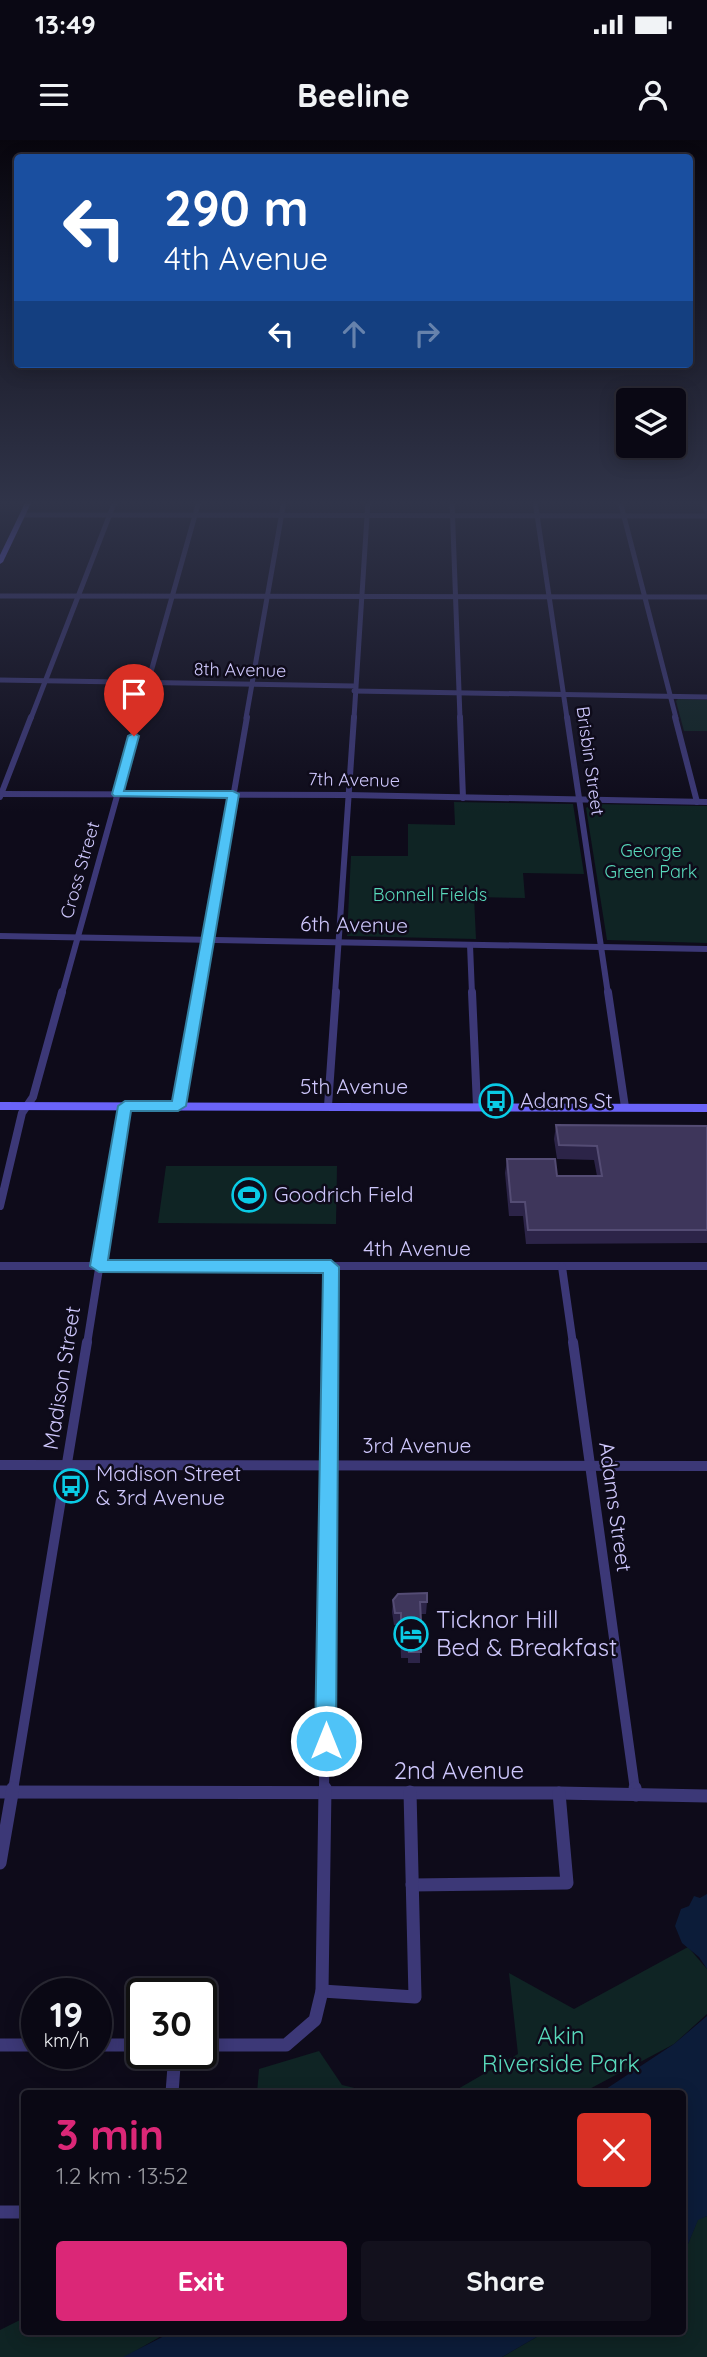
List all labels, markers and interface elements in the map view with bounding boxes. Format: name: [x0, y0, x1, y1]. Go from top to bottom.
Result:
text: 13:49: [35, 8, 96, 41]
text: Beeline: [297, 75, 410, 115]
icon: menu: [35, 76, 73, 114]
icon: person: [634, 76, 672, 114]
text: 290 m: [164, 177, 309, 238]
icon: left: [49, 182, 140, 273]
text: 4th Avenue: [164, 238, 328, 278]
icon: left: [262, 315, 300, 353]
icon: ahead: [335, 315, 373, 353]
icon: right: [408, 315, 446, 353]
map controls: [616, 388, 686, 458]
button: layers: [616, 388, 686, 458]
street label: 8th Avenue: [194, 657, 286, 682]
pin: [104, 664, 164, 736]
icon: arrive: [115, 675, 153, 713]
street label: Brisbin Street: [571, 705, 610, 817]
street label: 7th Avenue: [308, 767, 400, 792]
street label: Cross Street: [55, 819, 104, 921]
park label: George Green Park: [605, 839, 697, 883]
park label: Bonnell Fields: [373, 883, 487, 906]
street label: 6th Avenue: [300, 910, 408, 938]
street label: 5th Avenue: [300, 1073, 408, 1099]
bus stop icon: Adams St: [477, 1082, 515, 1120]
place label: Adams St: [520, 1087, 613, 1113]
sports icon: Goodrich Field: [230, 1176, 268, 1214]
place label: Goodrich Field: [274, 1181, 413, 1207]
street label: 4th Avenue: [363, 1235, 471, 1261]
street label: Madison Street: [37, 1304, 85, 1452]
street label: 3rd Avenue: [363, 1432, 471, 1458]
street label: Adams Street: [594, 1440, 638, 1574]
place label: Madison Street & 3rd Avenue: [96, 1460, 241, 1510]
bus stop icon: Madison Street & 3rd Avenue: [52, 1467, 90, 1505]
place label: Ticknor Hill Bed & Breakfast: [436, 1604, 617, 1662]
hotel icon: Ticknor Hill Bed & Breakfast: [392, 1615, 430, 1653]
position arrow: [289, 1704, 363, 1778]
street label: 2nd Avenue: [394, 1755, 524, 1785]
speed limit sign: 30: [126, 1978, 217, 2069]
text: 19: [50, 1992, 83, 2036]
park label: Akin Riverside Park: [482, 2020, 640, 2078]
text: km/h: [44, 2029, 89, 2052]
text: 3 min: [56, 2108, 164, 2161]
button: close: [577, 2113, 651, 2187]
text: 1.2 km · 13:52: [56, 2161, 188, 2190]
button: Exit: [56, 2241, 347, 2321]
button: Share: [361, 2241, 651, 2321]

